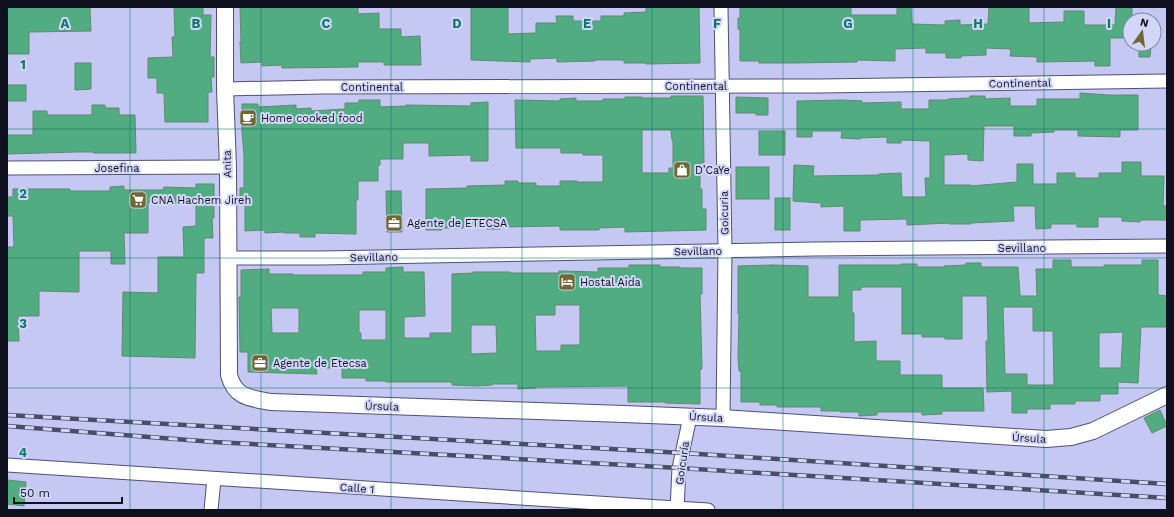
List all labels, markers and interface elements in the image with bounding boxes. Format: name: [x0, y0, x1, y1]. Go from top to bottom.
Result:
north arrow: [1122, 12, 1162, 52]
text: N: [1139, 15, 1150, 30]
text: A: [61, 16, 70, 31]
text: B: [192, 16, 201, 31]
text: C: [322, 16, 331, 31]
text: D: [452, 16, 462, 31]
text: E: [583, 16, 591, 31]
text: F: [713, 16, 721, 31]
text: G: [843, 16, 853, 31]
text: H: [973, 16, 983, 31]
text: I: [1107, 16, 1111, 31]
text: 1: [20, 57, 26, 72]
street label: Continental: [989, 76, 1052, 91]
street label: Continental: [665, 80, 728, 93]
street label: Continental: [341, 81, 404, 94]
cafe icon: Home cooked food: [238, 108, 258, 128]
place label: Home cooked food: [261, 112, 363, 125]
street label: Anita: [221, 150, 234, 178]
shop icon: D’CaYe: [672, 160, 692, 180]
street label: Josefina: [94, 162, 140, 175]
place label: D’CaYe: [695, 164, 730, 177]
text: 2: [19, 186, 27, 201]
supermarket icon: CNA Hachem Jireh: [128, 190, 148, 210]
street label: Goicuria: [718, 191, 731, 235]
place label: CNA Hachem Jireh: [151, 194, 251, 207]
office icon: Agente de ETECSA: [384, 213, 404, 233]
place label: Agente de ETECSA: [407, 217, 507, 230]
street label: Sevillano: [998, 242, 1046, 255]
street label: Sevillano: [674, 245, 722, 258]
street label: Sevillano: [350, 251, 398, 264]
hotel icon: Hostal Aida: [557, 272, 577, 292]
place label: Hostal Aida: [580, 276, 641, 289]
text: 3: [19, 316, 27, 331]
office icon: Agente de Etecsa: [250, 353, 270, 373]
place label: Agente de Etecsa: [273, 357, 367, 370]
street label: Úrsula: [365, 398, 399, 414]
street label: Úrsula: [689, 409, 723, 425]
street label: Úrsula: [1012, 430, 1046, 446]
street label: Goicuría: [673, 440, 692, 486]
text: 4: [19, 445, 28, 460]
scale bar: [14, 479, 122, 505]
street label: Calle 1: [339, 481, 375, 496]
text: 50 m: [20, 486, 50, 500]

